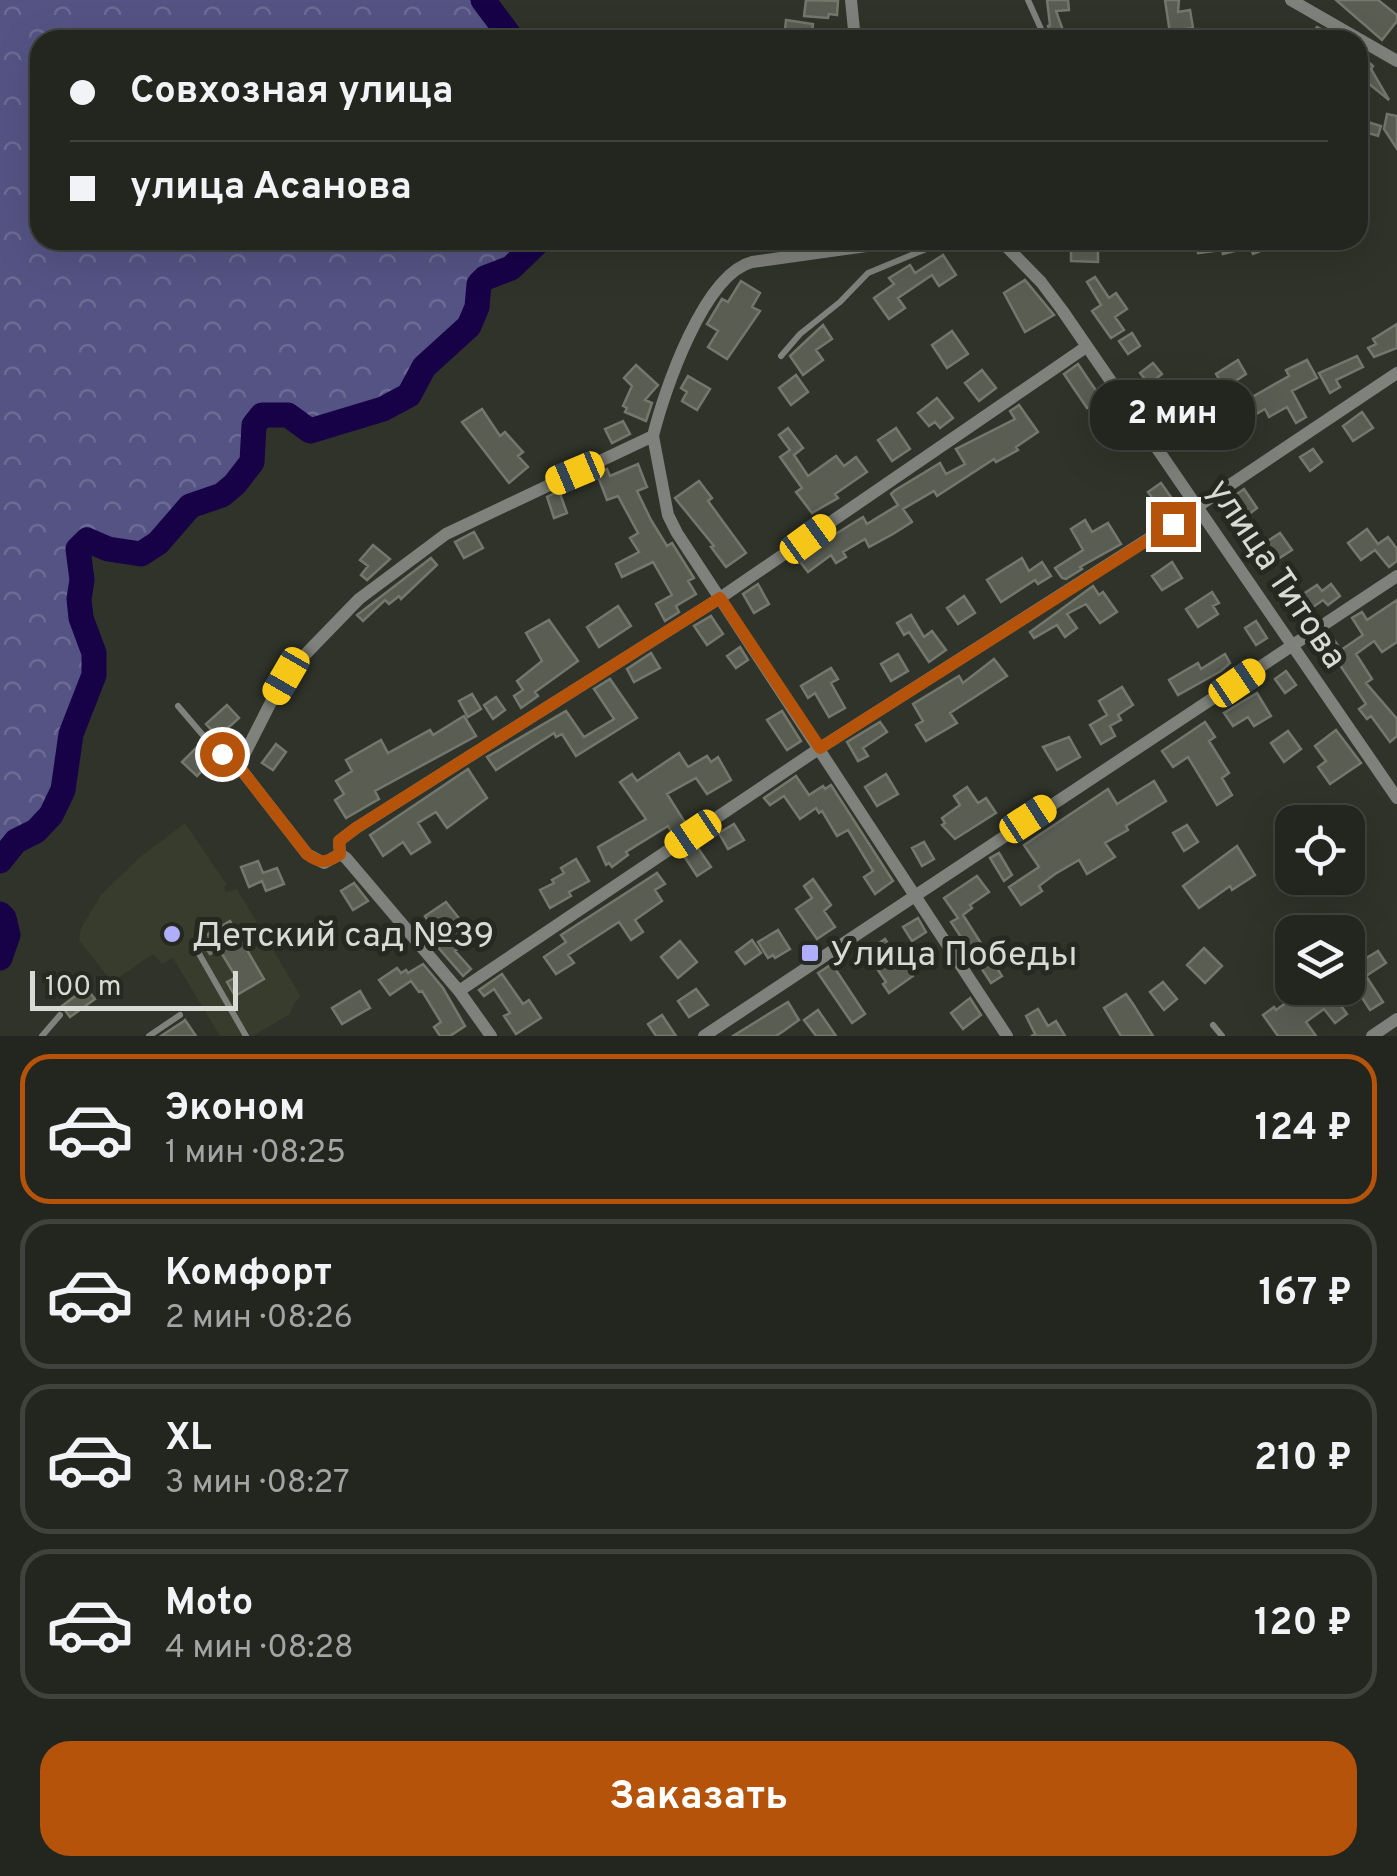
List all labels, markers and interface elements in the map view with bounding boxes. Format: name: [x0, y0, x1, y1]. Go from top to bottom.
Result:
text: Совхозная улица: [130, 68, 453, 117]
text: улица Асанова: [130, 164, 412, 213]
callout: 2 мин: [1090, 379, 1256, 449]
text: 2 мин: [1128, 395, 1217, 435]
car: [542, 447, 608, 499]
street label: улица Титова: [1196, 471, 1355, 678]
route end: [1151, 502, 1196, 547]
car: [775, 509, 841, 569]
car: [258, 643, 314, 709]
car: [1204, 654, 1270, 712]
route start: [200, 732, 245, 777]
car: [995, 790, 1061, 848]
car: [660, 805, 726, 863]
map controls: [1275, 805, 1365, 1005]
button: locate: [1275, 805, 1365, 895]
place label: Детский сад №39: [192, 915, 494, 959]
button: layers: [1275, 915, 1365, 1005]
marker: Детский сад №39: [161, 923, 183, 945]
place label: Улица Победы: [830, 934, 1077, 978]
marker: Улица Победы: [799, 942, 821, 964]
scale bar: [30, 966, 238, 1010]
text: 100 m: [45, 970, 121, 1006]
icon: car: [45, 1084, 135, 1174]
text: Эконом: [165, 1085, 305, 1134]
text: 124 ₽: [1255, 1105, 1352, 1154]
text: 1 мин · 08:25: [165, 1134, 346, 1174]
icon: car: [45, 1249, 135, 1339]
text: Комфорт: [165, 1250, 332, 1299]
text: 167 ₽: [1258, 1270, 1352, 1319]
text: 2 мин · 08:26: [165, 1299, 353, 1339]
icon: car: [45, 1414, 135, 1504]
text: XL: [165, 1415, 212, 1464]
text: 210 ₽: [1254, 1435, 1352, 1484]
text: 3 мин · 08:27: [165, 1464, 350, 1504]
icon: car: [45, 1579, 135, 1669]
text: Moto: [165, 1580, 253, 1629]
text: 120 ₽: [1254, 1600, 1352, 1649]
text: 4 мин · 08:28: [165, 1629, 354, 1669]
button: Заказать: [40, 1741, 1357, 1856]

